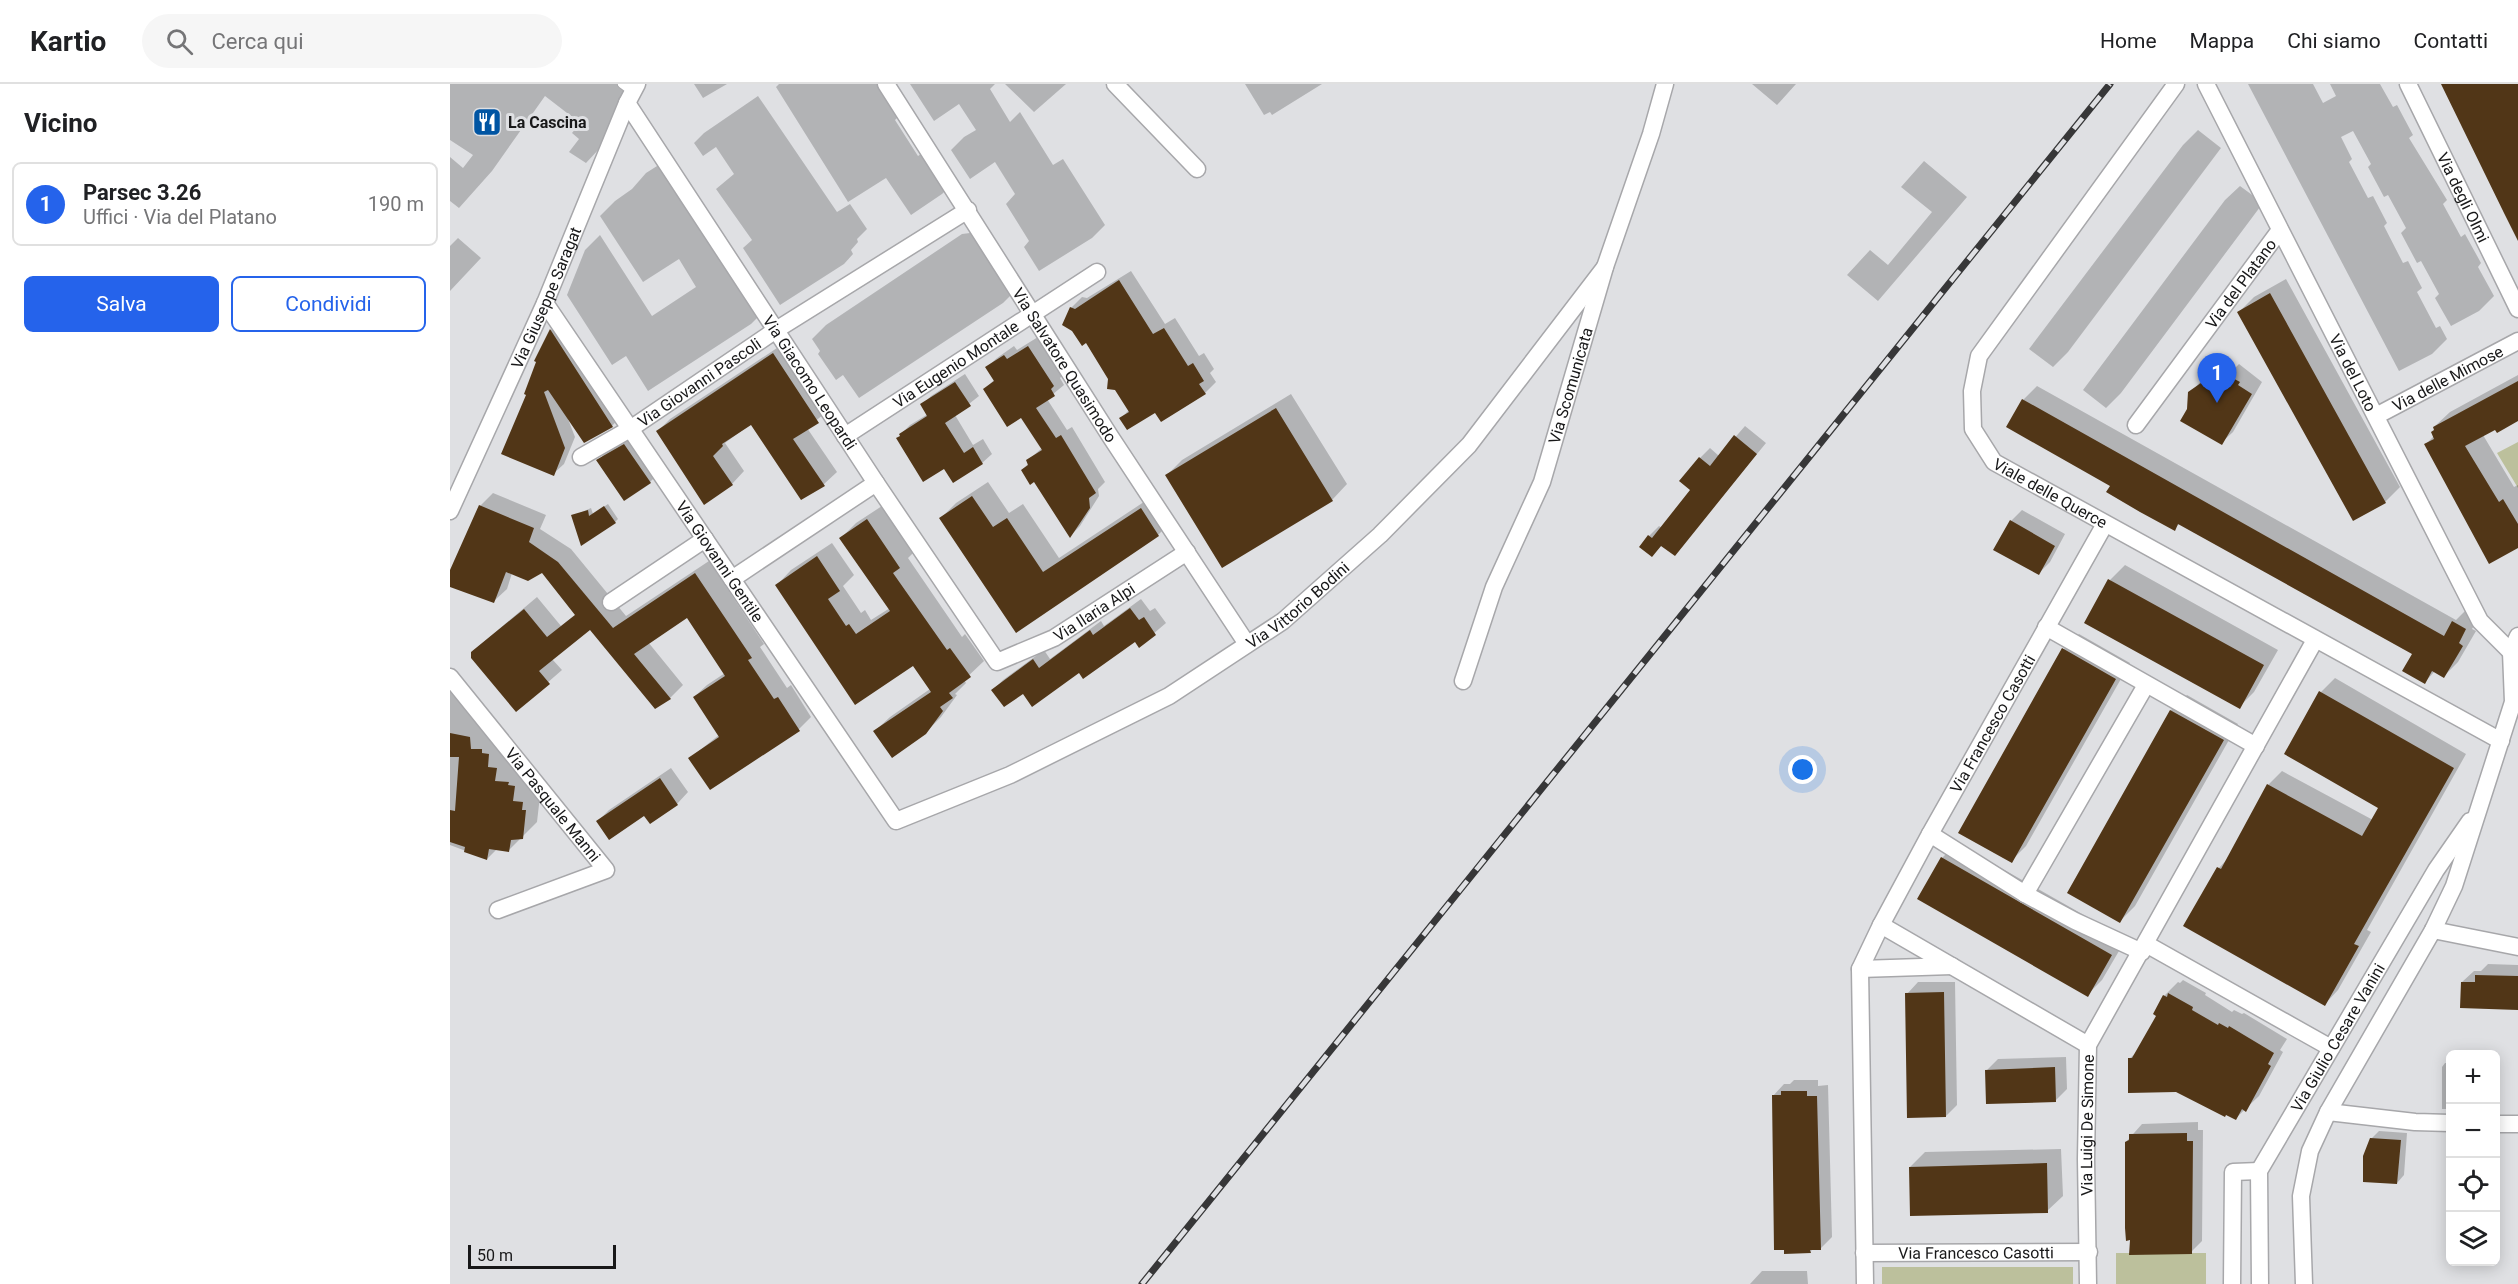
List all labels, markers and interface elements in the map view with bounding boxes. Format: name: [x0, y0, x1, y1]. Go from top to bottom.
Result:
search box: [142, 14, 562, 68]
text: Kartio: [30, 25, 106, 58]
icon: search: [163, 25, 196, 58]
text: Cerca qui: [211, 29, 304, 54]
text: Home: [2100, 29, 2157, 53]
text: Mappa: [2190, 29, 2254, 53]
text: Chi siamo: [2287, 29, 2381, 53]
text: Contatti: [2414, 29, 2488, 53]
restaurant icon: La Cascina: [471, 106, 503, 138]
text: Vicino: [24, 108, 98, 138]
place label: La Cascina: [508, 113, 587, 132]
street label: Via degli Olmi: [2433, 149, 2493, 245]
text: Parsec 3.26: [83, 180, 201, 205]
text: 1: [40, 192, 51, 216]
text: 190 m: [368, 192, 424, 216]
text: Uffici · Via del Platano: [83, 205, 277, 229]
street label: Via Giuseppe Saragat: [507, 224, 585, 371]
street label: Via del Platano: [2201, 235, 2280, 332]
button: Salva: [24, 276, 219, 332]
button: Condividi: [231, 276, 426, 332]
street label: Via Salvatore Quasimodo: [1009, 284, 1121, 446]
street label: Via Giacomo Leopardi: [759, 312, 861, 453]
street label: Via Eugenio Montale: [889, 316, 1022, 412]
street label: Via Scomunicata: [1544, 325, 1596, 446]
street label: Via del Loto: [2326, 331, 2381, 414]
street label: Via Giovanni Pascoli: [634, 334, 764, 431]
street label: Via delle Mimose: [2389, 341, 2506, 415]
pin: 1: [2198, 354, 2236, 403]
street label: Viale delle Querce: [1990, 454, 2111, 532]
street label: Via Giovanni Gentile: [672, 497, 768, 625]
street label: Via Vittorio Bodini: [1242, 557, 1353, 652]
street label: Via Ilaria Alpi: [1050, 579, 1138, 645]
street label: Via Francesco Casotti: [1946, 651, 2039, 796]
street label: Via Pasquale Manni: [501, 744, 605, 865]
your location: [1788, 755, 1817, 784]
street label: Via Giulio Cesare Vanini: [2287, 960, 2389, 1115]
map controls: [2446, 1050, 2500, 1266]
button: +: [2446, 1050, 2500, 1104]
street label: Via Luigi De Simone: [2076, 1054, 2097, 1196]
button: −: [2446, 1104, 2500, 1158]
button: locate: [2446, 1158, 2500, 1212]
button: layers: [2446, 1212, 2500, 1266]
scale bar: [468, 1242, 616, 1270]
street label: Via Francesco Casotti: [1898, 1243, 2054, 1262]
text: 50 m: [477, 1246, 513, 1265]

